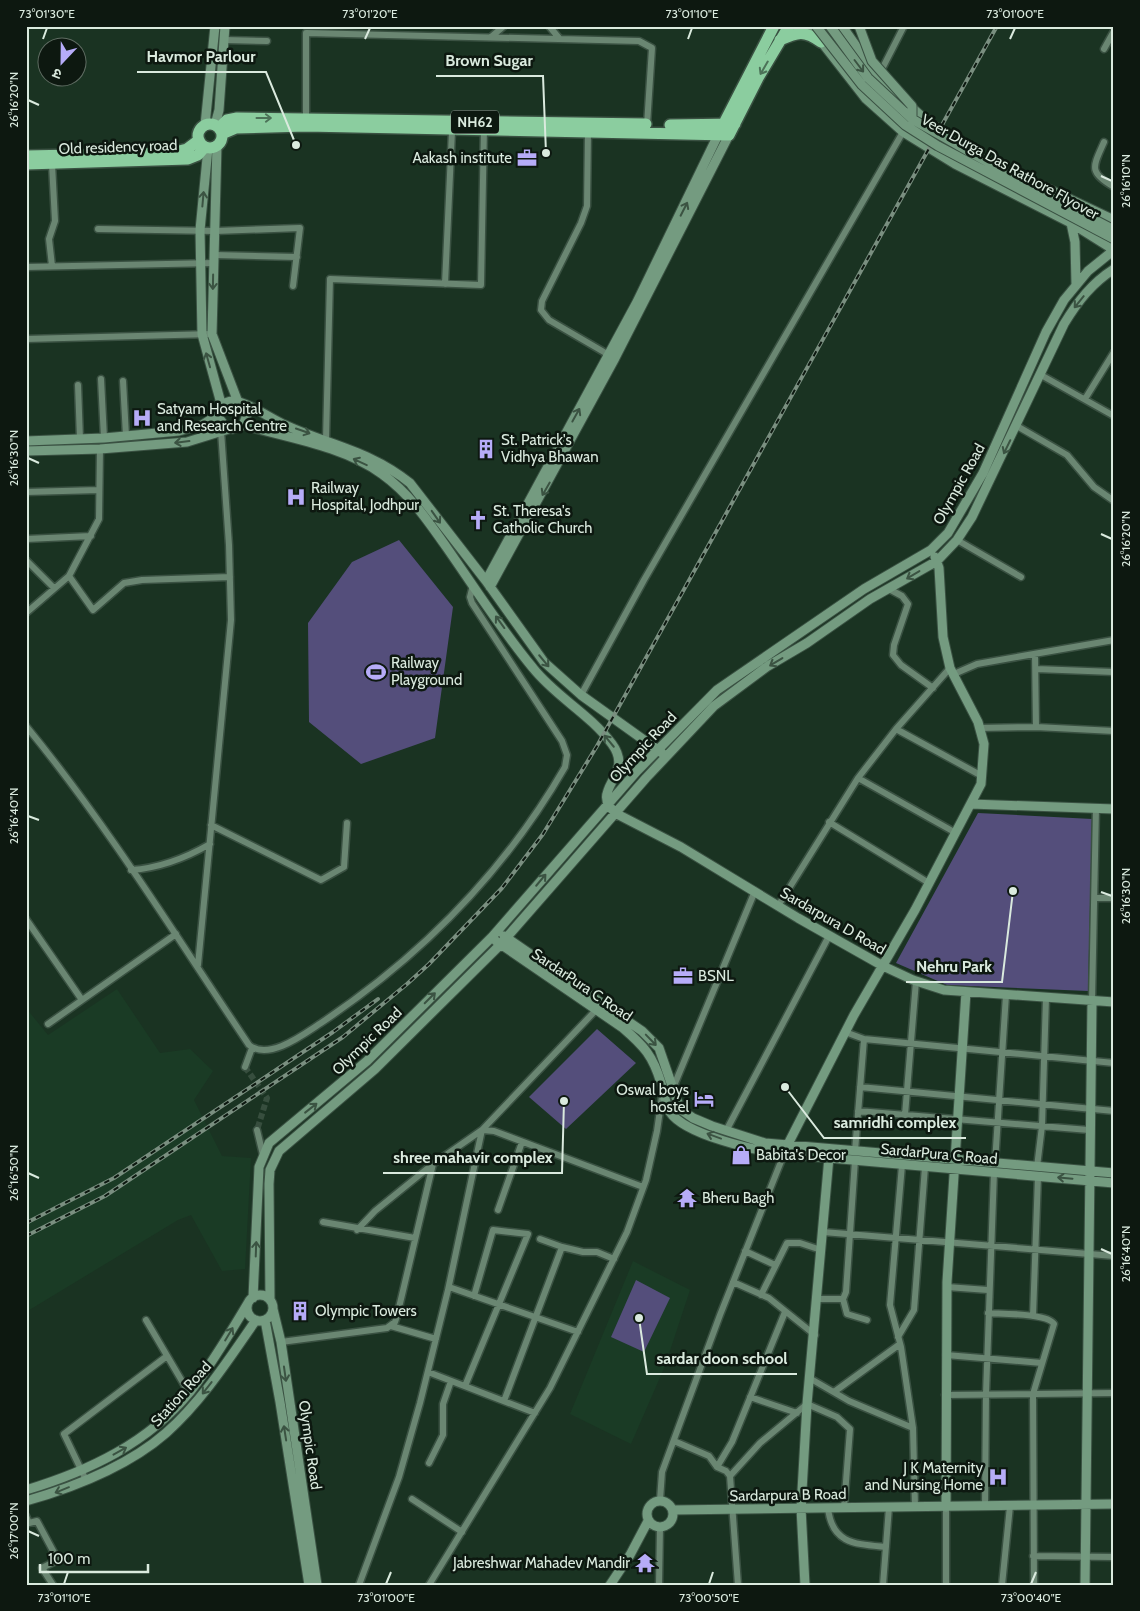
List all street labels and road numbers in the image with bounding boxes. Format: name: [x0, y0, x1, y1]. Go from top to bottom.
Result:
road number: NH62: [451, 110, 499, 134]
street label: Veer Durga Das Rathore Flyover: [918, 111, 1102, 224]
street label: Old residency road: [58, 136, 178, 158]
street label: Olympic Road: [929, 440, 989, 528]
street label: Olympic Road: [606, 708, 680, 786]
street label: Sardarpura D Road: [777, 883, 889, 959]
street label: SardarPura C Road: [528, 945, 636, 1025]
street label: Olympic Road: [328, 1003, 406, 1079]
street label: SardarPura C Road: [880, 1140, 998, 1168]
street label: Station Road: [147, 1358, 215, 1430]
street label: Olympic Road: [295, 1399, 325, 1491]
street label: Sardarpura B Road: [729, 1485, 847, 1505]

